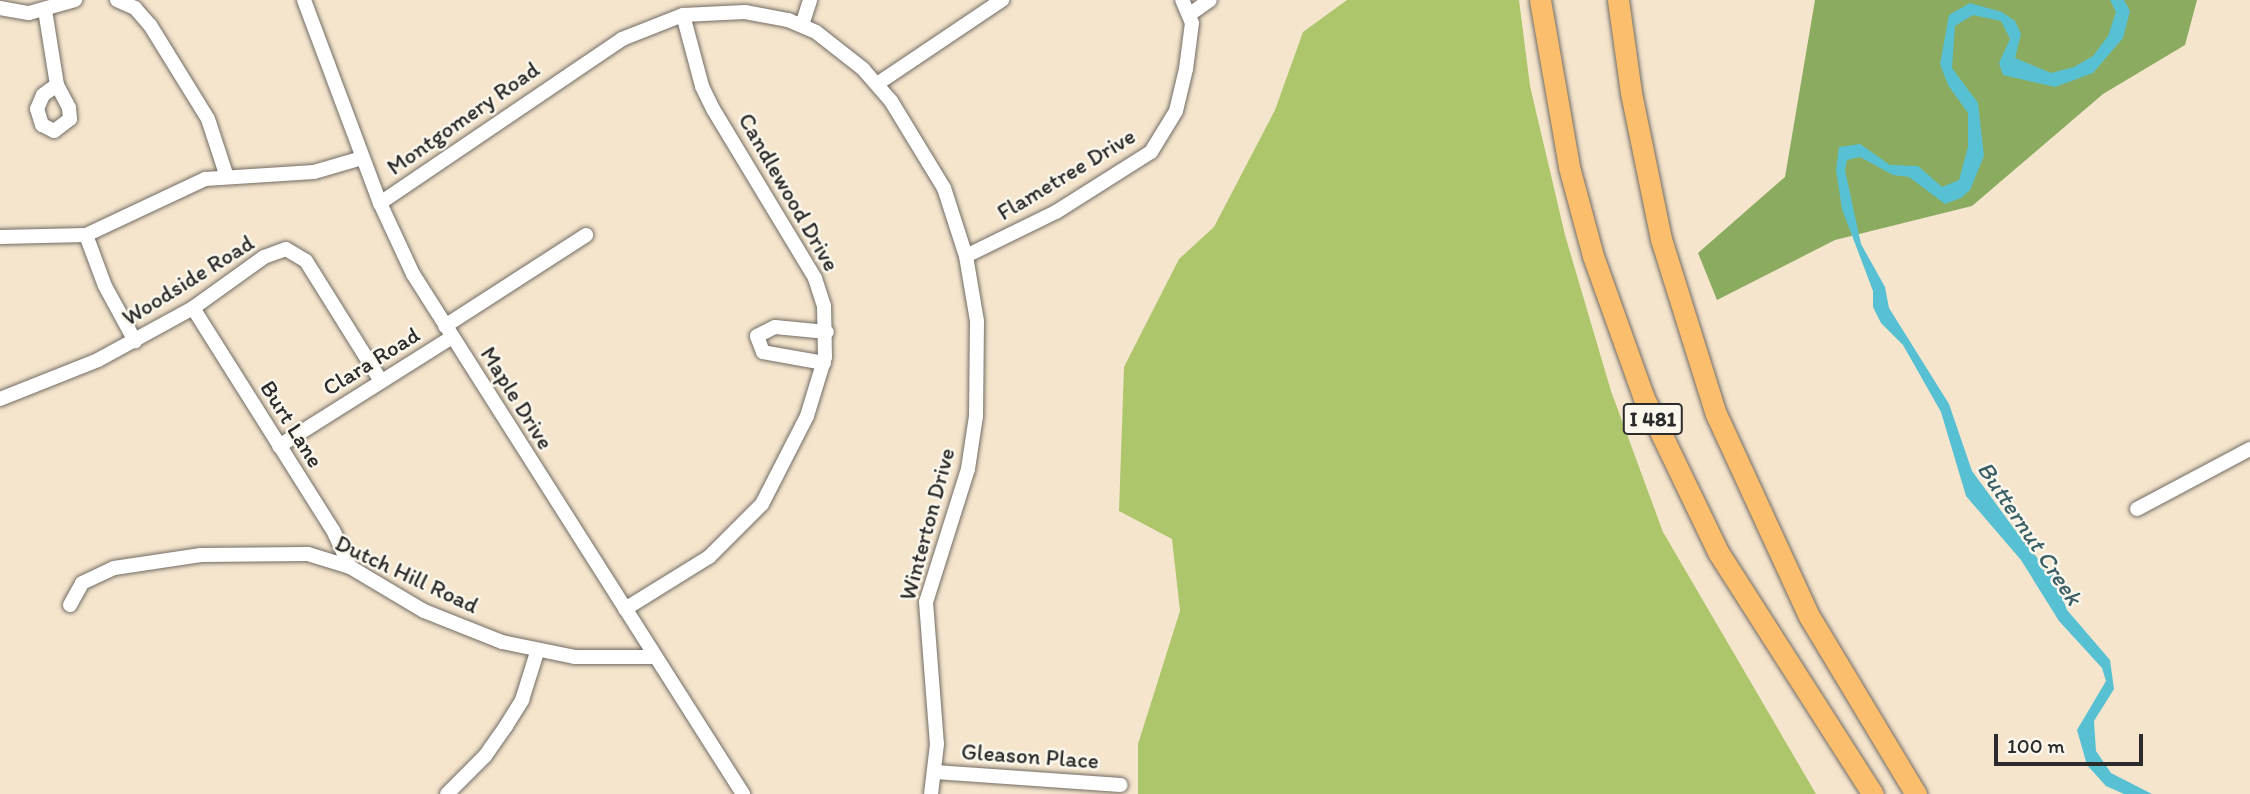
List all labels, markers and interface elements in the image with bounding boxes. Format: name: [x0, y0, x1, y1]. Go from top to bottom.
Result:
street label: Montgomery Road: [382, 55, 544, 181]
street label: Candlewood Drive: [733, 108, 845, 276]
street label: Flametree Drive: [992, 122, 1140, 226]
street label: Woodside Road: [117, 229, 259, 331]
street label: Clara Road: [318, 321, 424, 401]
street label: Maple Drive: [474, 341, 560, 455]
street label: Burt Lane: [254, 375, 330, 473]
road number: I 481: [1622, 402, 1684, 436]
street label: Winterton Drive: [893, 445, 961, 603]
water label: Butternut Creek: [1971, 456, 2089, 610]
street label: Dutch Hill Road: [331, 529, 483, 619]
scale bar: [1998, 720, 2147, 764]
text: 100 m: [2007, 733, 2065, 758]
street label: Gleason Place: [960, 737, 1100, 775]

